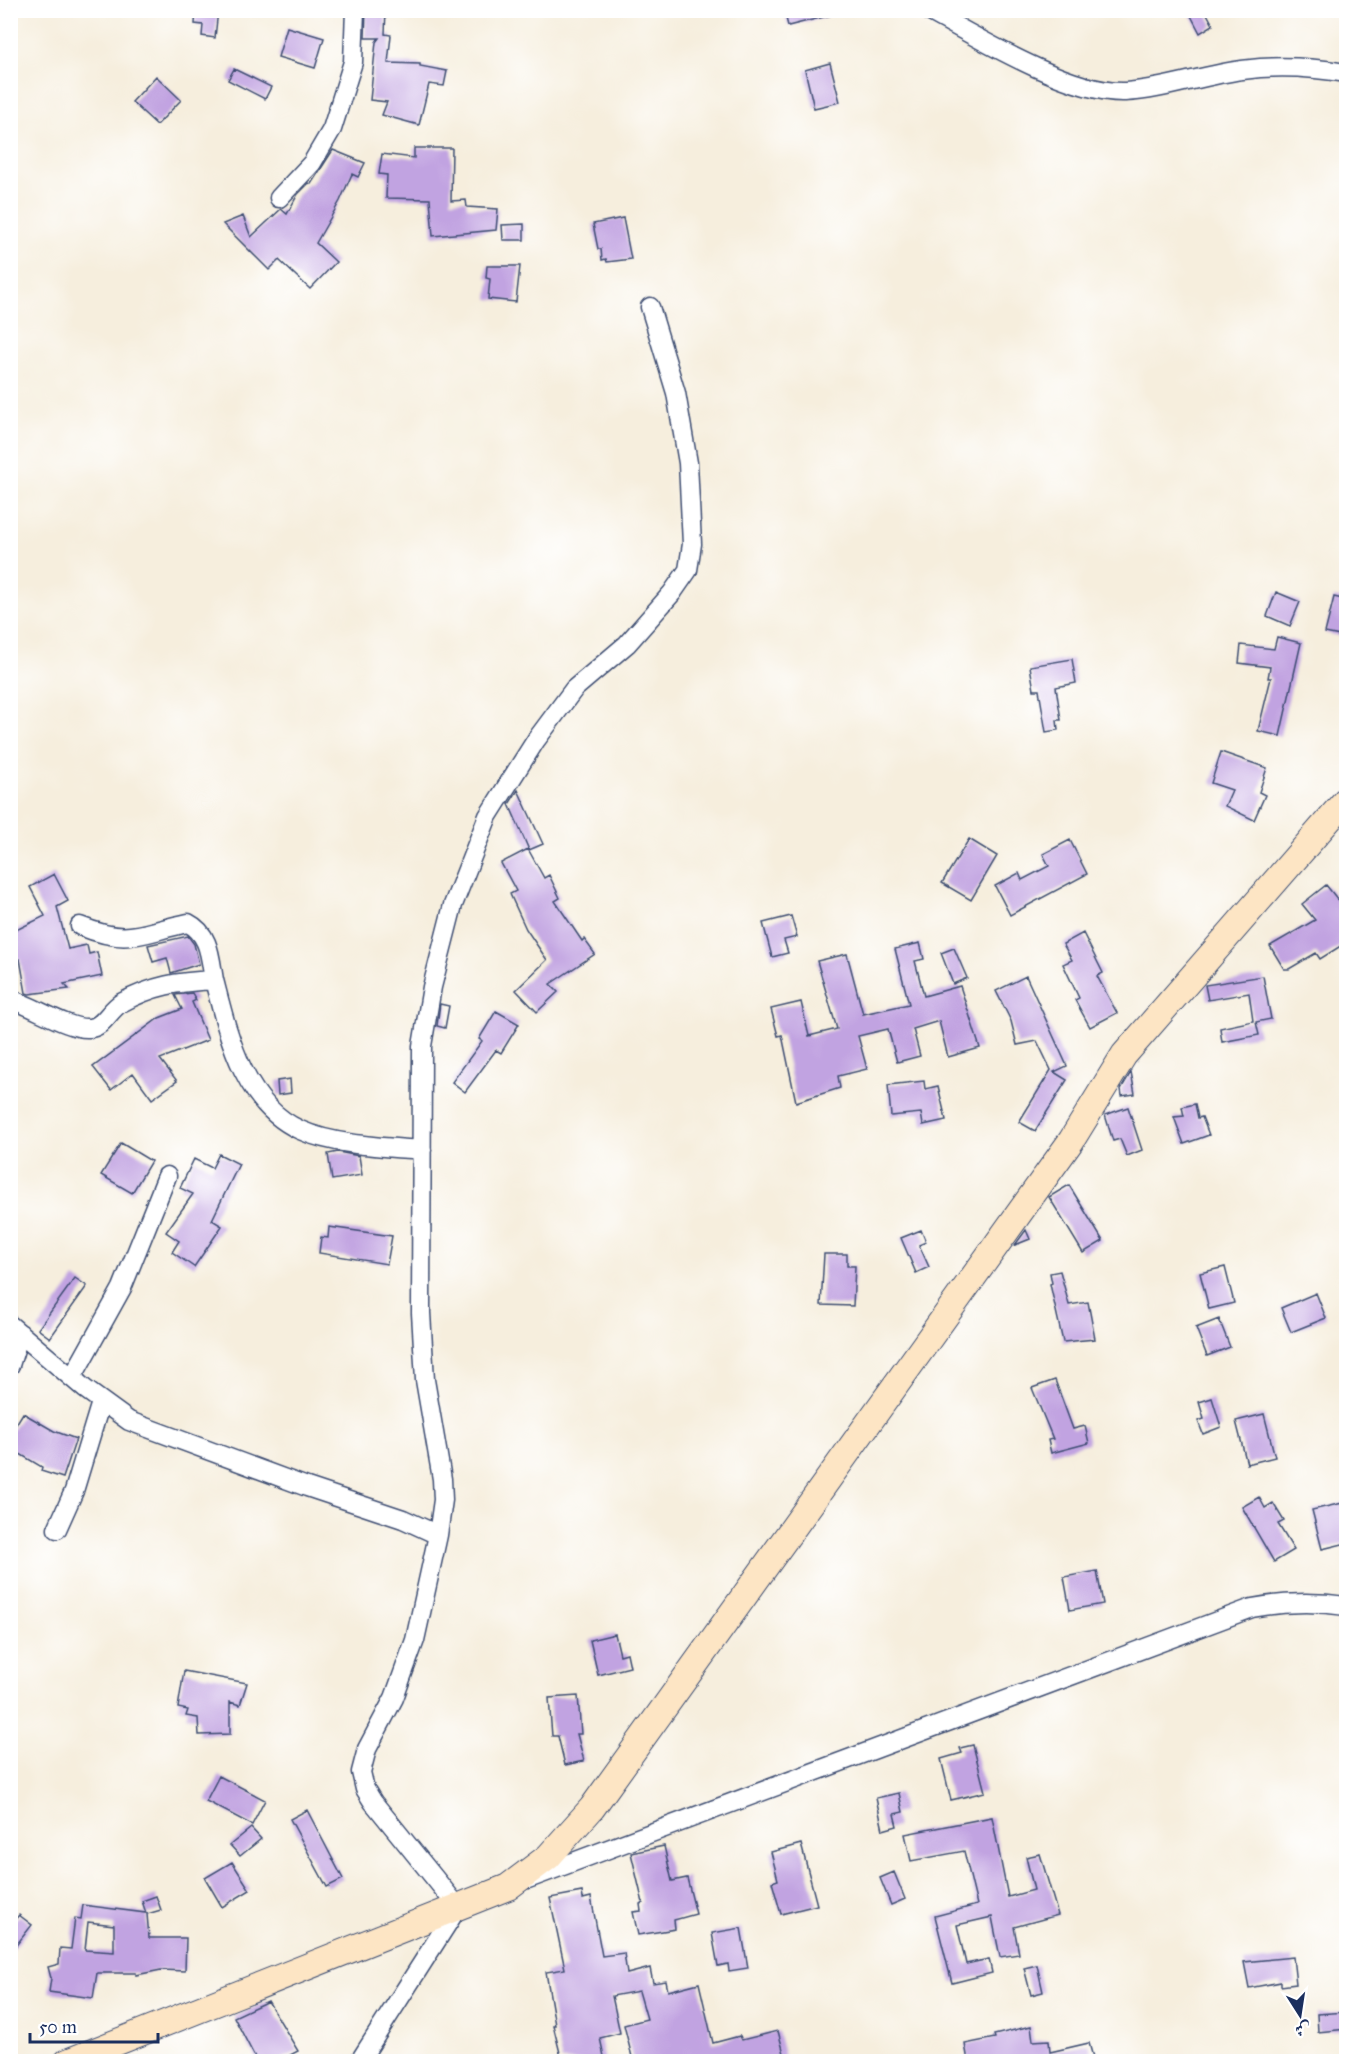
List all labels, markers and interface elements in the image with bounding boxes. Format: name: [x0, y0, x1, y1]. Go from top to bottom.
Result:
north arrow: [1270, 1985, 1330, 2045]
scale bar: [30, 2006, 158, 2044]
text: 50 m: [39, 2016, 77, 2038]
text: ش: [1293, 2018, 1313, 2040]

